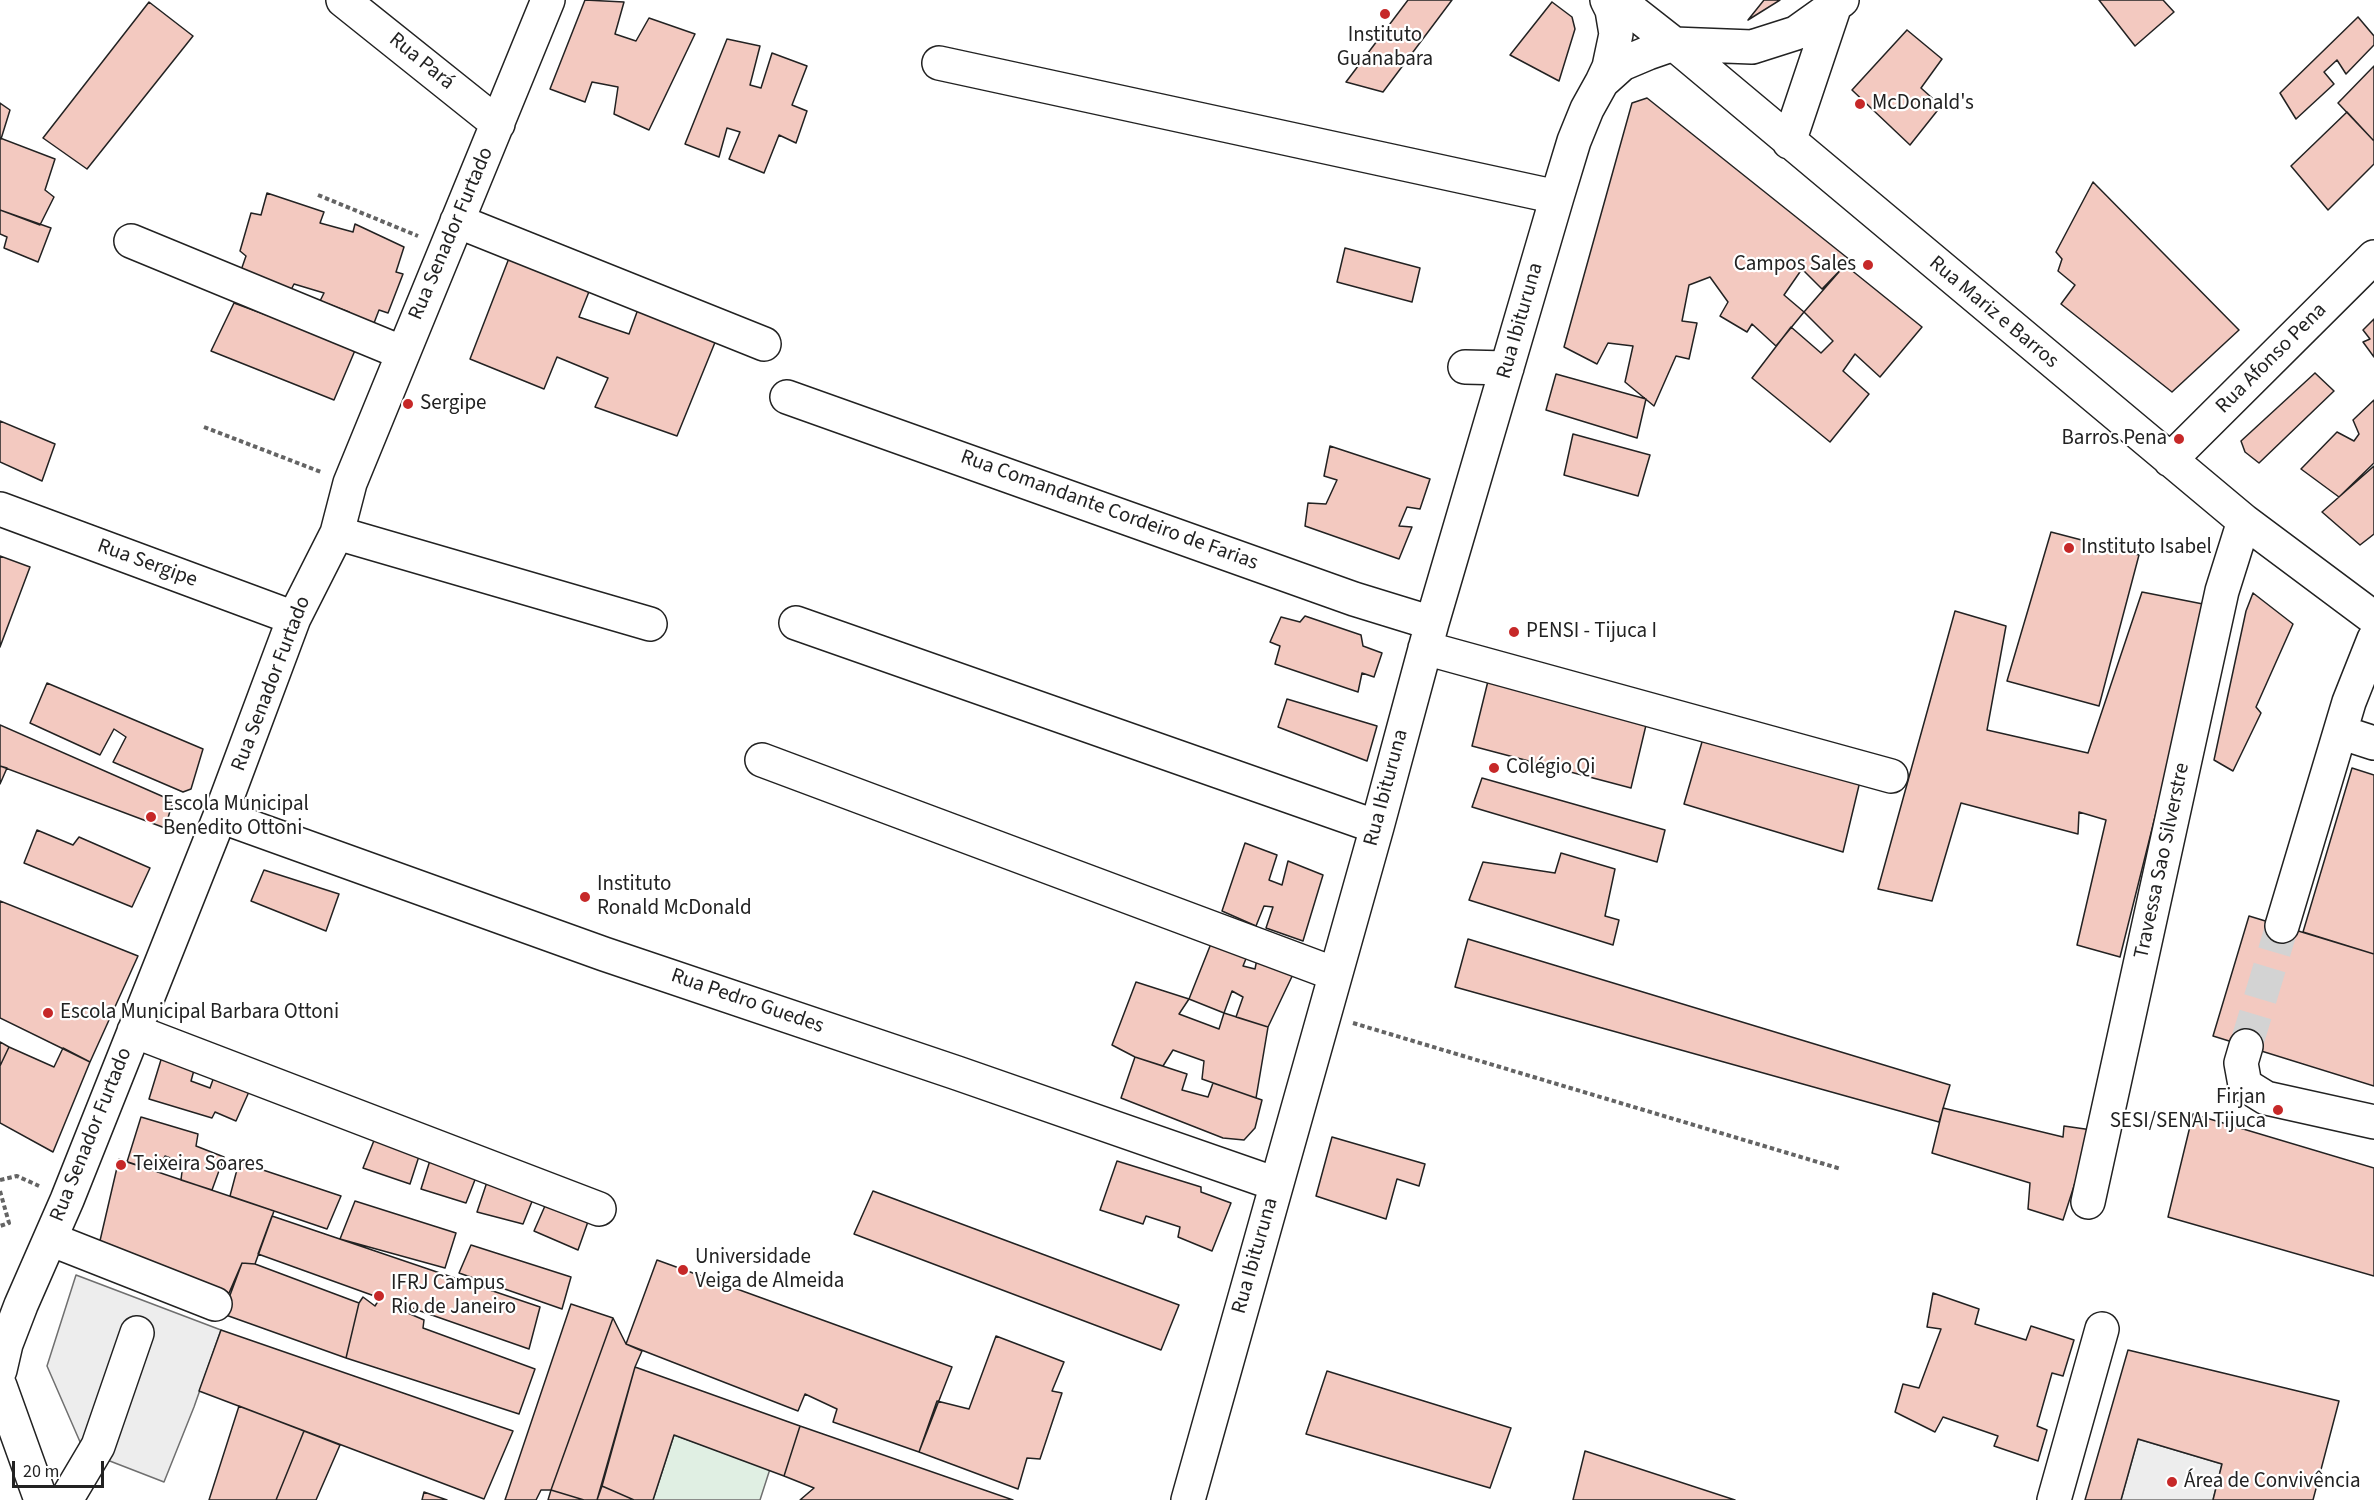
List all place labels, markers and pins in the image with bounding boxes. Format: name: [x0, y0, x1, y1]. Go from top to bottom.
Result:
marker: Instituto Guanabara: [1378, 7, 1392, 21]
place label: Instituto Guanabara: [1337, 23, 1433, 73]
place label: McDonald's: [1872, 91, 1974, 117]
marker: McDonald's: [1853, 97, 1867, 111]
place label: Campos Sales: [1734, 252, 1856, 278]
marker: Campos Sales: [1861, 258, 1875, 272]
place label: Sergipe: [420, 391, 487, 417]
marker: Sergipe: [401, 397, 415, 411]
place label: Barros Pena: [2061, 426, 2167, 452]
marker: Barros Pena: [2172, 432, 2186, 446]
place label: Instituto Isabel: [2081, 535, 2212, 561]
marker: Instituto Isabel: [2062, 541, 2076, 555]
place label: PENSI - Tijuca I: [1526, 619, 1657, 645]
marker: PENSI - Tijuca I: [1507, 625, 1521, 639]
place label: Colégio Qi: [1506, 755, 1595, 781]
marker: Colégio Qi: [1487, 761, 1501, 775]
place label: Escola Municipal Benedito Ottoni: [163, 792, 309, 842]
marker: Escola Municipal Benedito Ottoni: [144, 810, 158, 824]
place label: Instituto Ronald McDonald: [597, 872, 752, 922]
marker: Instituto Ronald McDonald: [578, 890, 592, 904]
place label: Escola Municipal Barbara Ottoni: [60, 1000, 339, 1026]
marker: Escola Municipal Barbara Ottoni: [41, 1006, 55, 1020]
place label: Firjan SESI/SENAI Tijuca: [2110, 1085, 2266, 1135]
marker: Firjan SESI/SENAI Tijuca: [2271, 1103, 2285, 1117]
place label: Teixeira Soares: [133, 1152, 264, 1178]
marker: Teixeira Soares: [114, 1158, 128, 1172]
place label: Universidade Veiga de Almeida: [695, 1245, 844, 1295]
marker: Universidade Veiga de Almeida: [676, 1263, 690, 1277]
place label: IFRJ Campus Rio de Janeiro: [391, 1271, 516, 1321]
marker: IFRJ Campus Rio de Janeiro: [372, 1289, 386, 1303]
place label: Área de Convivência: [2184, 1469, 2360, 1495]
marker: Área de Convivência: [2165, 1475, 2179, 1489]

